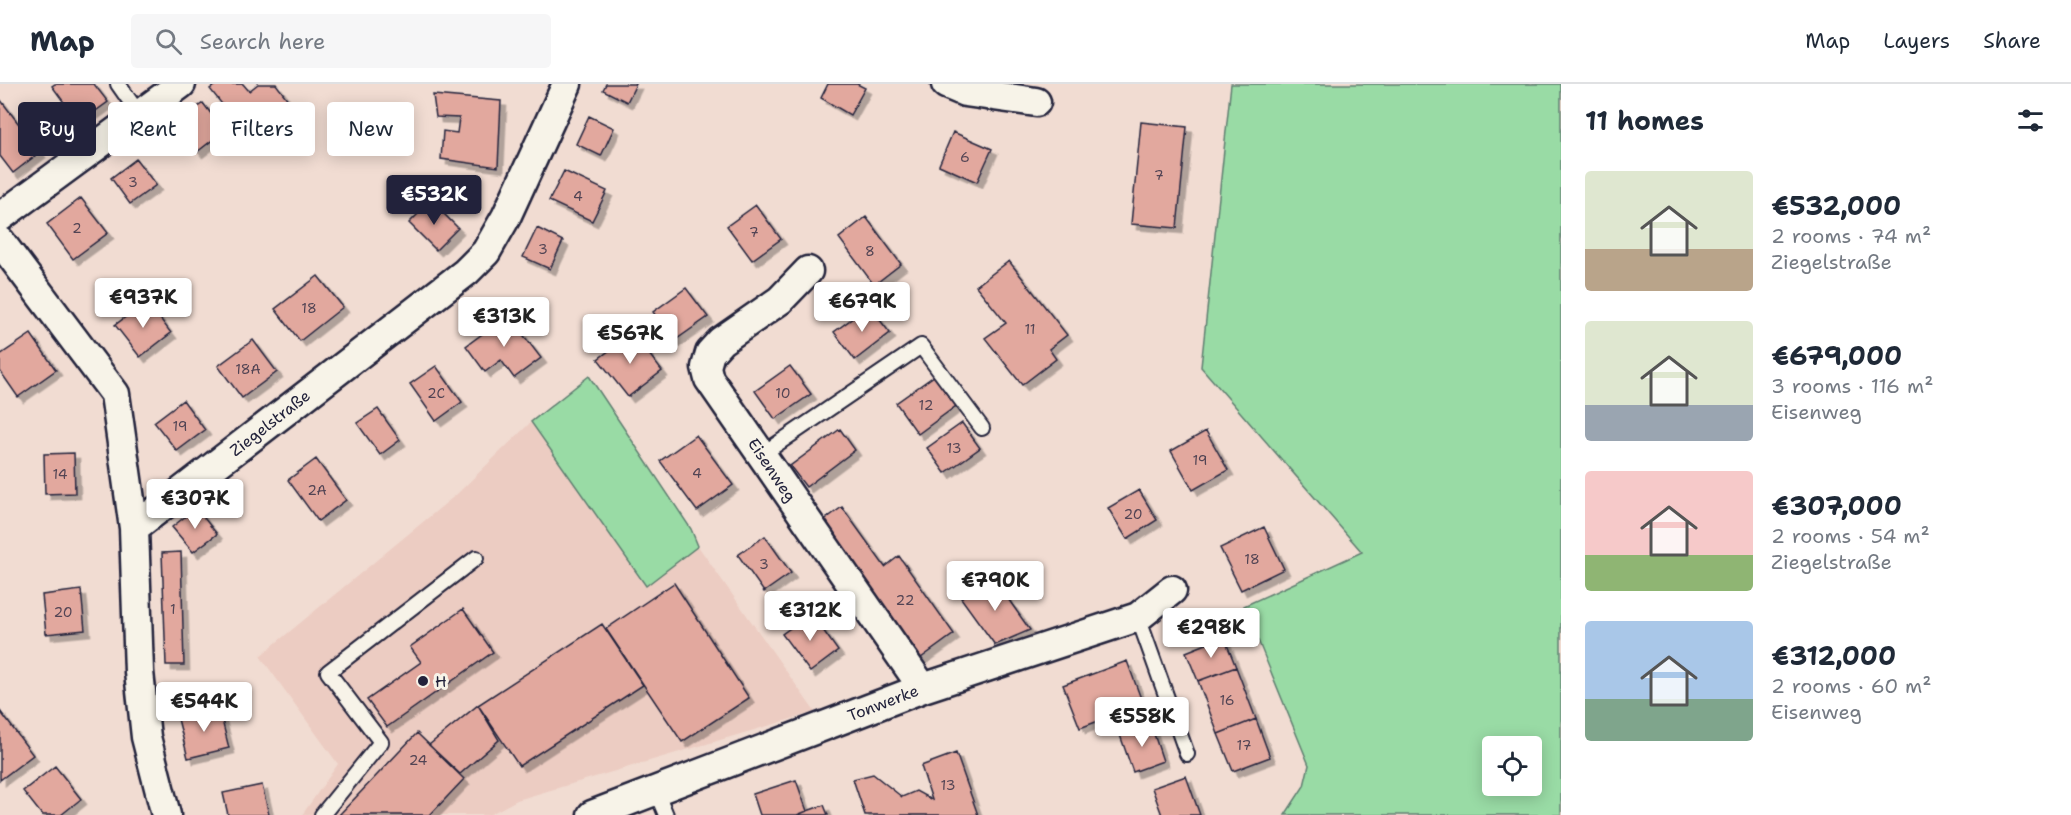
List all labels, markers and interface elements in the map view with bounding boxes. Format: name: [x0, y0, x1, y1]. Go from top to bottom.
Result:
search box: [131, 14, 551, 68]
text: Map: [30, 22, 95, 60]
icon: search: [152, 25, 185, 58]
text: Search here: [200, 27, 325, 56]
text: Map: [1805, 27, 1850, 55]
text: Layers: [1883, 27, 1950, 55]
text: Share: [1983, 27, 2041, 55]
chip: Buy: [18, 102, 96, 156]
chip: Rent: [108, 102, 198, 156]
chip: Filters: [210, 102, 315, 156]
chip: New: [327, 102, 414, 156]
text: 11 homes: [1585, 103, 1704, 138]
icon: filters: [2014, 104, 2047, 137]
house number: 6: [960, 148, 970, 166]
house number: 7: [1154, 166, 1164, 184]
house number: 3: [128, 173, 138, 191]
pin: €532K: [392, 175, 476, 226]
text: €532K: [400, 181, 468, 207]
house number: 4: [573, 187, 583, 205]
text: €532,000: [1771, 188, 1901, 223]
icon: home: [1633, 195, 1705, 267]
house number: 2: [72, 219, 82, 237]
house number: 7: [749, 223, 759, 241]
text: 2 rooms · 74 m²: [1771, 223, 1931, 249]
house number: 3: [538, 240, 548, 258]
house number: 8: [865, 242, 875, 260]
text: Ziegelstraße: [1771, 249, 1892, 275]
pin: €937K: [101, 278, 185, 329]
pin: €679K: [820, 282, 904, 333]
text: €937K: [109, 284, 177, 310]
text: €679K: [828, 288, 896, 314]
pin: €313K: [462, 297, 546, 348]
house number: 18: [301, 299, 317, 317]
text: €313K: [472, 303, 536, 329]
pin: €567K: [588, 314, 672, 365]
text: €567K: [597, 320, 663, 346]
house number: 11: [1024, 320, 1036, 338]
text: €679,000: [1771, 338, 1902, 373]
icon: home: [1633, 345, 1705, 417]
house number: 18A: [235, 360, 261, 378]
text: 3 rooms · 116 m²: [1771, 373, 1933, 399]
house number: 2C: [427, 384, 445, 402]
house number: 10: [775, 384, 791, 402]
street label: Ziegelstraße: [225, 385, 315, 461]
house number: 12: [919, 396, 933, 414]
text: Eisenweg: [1771, 399, 1862, 425]
house number: 19: [172, 417, 188, 435]
street label: Eisenweg: [743, 434, 801, 506]
house number: 13: [947, 439, 961, 457]
house number: 19: [1192, 451, 1208, 469]
house number: 4: [692, 464, 702, 482]
house number: 14: [52, 465, 68, 483]
pin: €307K: [153, 479, 237, 530]
house number: 2A: [307, 481, 327, 499]
text: €307K: [160, 485, 230, 511]
text: €307,000: [1771, 488, 1902, 523]
icon: home: [1633, 495, 1705, 567]
house number: 20: [1123, 505, 1143, 523]
text: 2 rooms · 54 m²: [1771, 523, 1930, 549]
text: Ziegelstraße: [1771, 549, 1892, 575]
house number: 18: [1244, 550, 1260, 568]
house number: 3: [759, 555, 769, 573]
pin: €790K: [953, 561, 1037, 612]
text: €790K: [961, 567, 1029, 593]
pin: €312K: [768, 591, 852, 642]
house number: 22: [896, 591, 914, 609]
text: €312K: [778, 597, 842, 623]
house number: 1: [170, 600, 176, 618]
house number: 20: [53, 603, 73, 621]
pin: €298K: [1169, 608, 1253, 659]
text: €298K: [1177, 614, 1245, 640]
text: €312,000: [1771, 638, 1896, 673]
icon: home: [1633, 645, 1705, 717]
place label: H: [435, 671, 447, 692]
text: 2 rooms · 60 m²: [1771, 673, 1931, 699]
marker: H: [416, 674, 430, 688]
street label: Tonwerke: [845, 680, 921, 726]
pin: €544K: [162, 682, 246, 733]
text: €544K: [170, 688, 238, 714]
house number: 16: [1219, 691, 1235, 709]
pin: €558K: [1100, 697, 1184, 748]
text: Eisenweg: [1771, 699, 1862, 725]
text: €558K: [1109, 703, 1175, 729]
house number: 17: [1237, 736, 1251, 754]
map controls: [1482, 736, 1542, 796]
button: locate: [1482, 736, 1542, 796]
house number: 24: [409, 751, 428, 769]
house number: 13: [941, 776, 955, 794]

